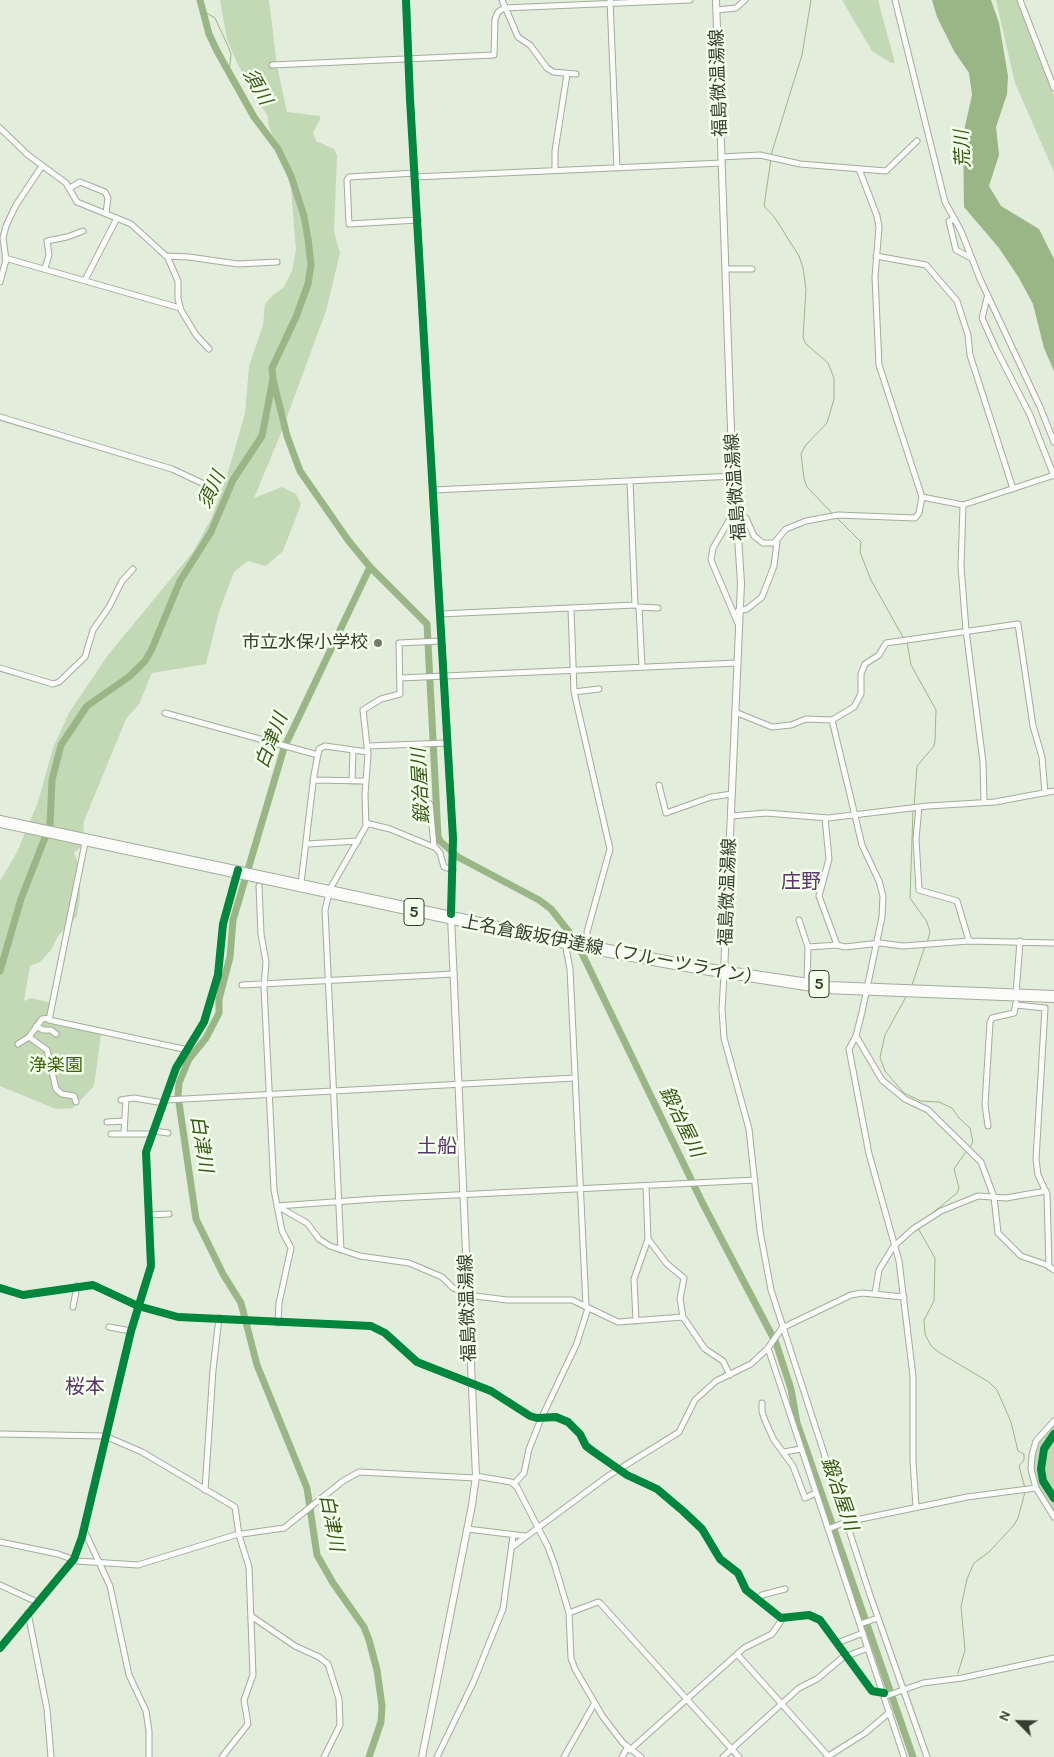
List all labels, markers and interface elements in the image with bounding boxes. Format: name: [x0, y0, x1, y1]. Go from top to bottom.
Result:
street label: 福島微温湯線: [706, 29, 732, 137]
water label: 須川: [238, 65, 276, 109]
water label: 荒川: [951, 129, 975, 169]
street label: 福島微温湯線: [721, 432, 751, 542]
water label: 須川: [194, 468, 230, 512]
place label: 市立水保小学校: [242, 632, 368, 654]
marker: 市立水保小学校: [372, 637, 384, 649]
water label: 白津川: [251, 710, 293, 772]
water label: 鍛冶屋川: [408, 747, 434, 825]
street label: 福島微温湯線: [715, 838, 741, 946]
district label: 庄野: [781, 870, 821, 894]
road number: 5: [404, 899, 424, 926]
street label: 上名倉飯坂伊達線（フルーツライン）: [460, 911, 764, 991]
road number: 5: [809, 971, 829, 998]
park label: 浄楽園: [29, 1055, 83, 1077]
water label: 鍛冶屋川: [654, 1083, 708, 1161]
water label: 白津川: [185, 1114, 217, 1174]
district label: 土船: [417, 1135, 457, 1159]
street label: 福島微温湯線: [455, 1254, 481, 1362]
district label: 桜本: [65, 1375, 105, 1399]
water label: 鍛冶屋川: [816, 1454, 862, 1534]
water label: 白津川: [314, 1493, 348, 1553]
north arrow: [994, 1697, 1044, 1747]
text: N: [995, 1708, 1015, 1724]

